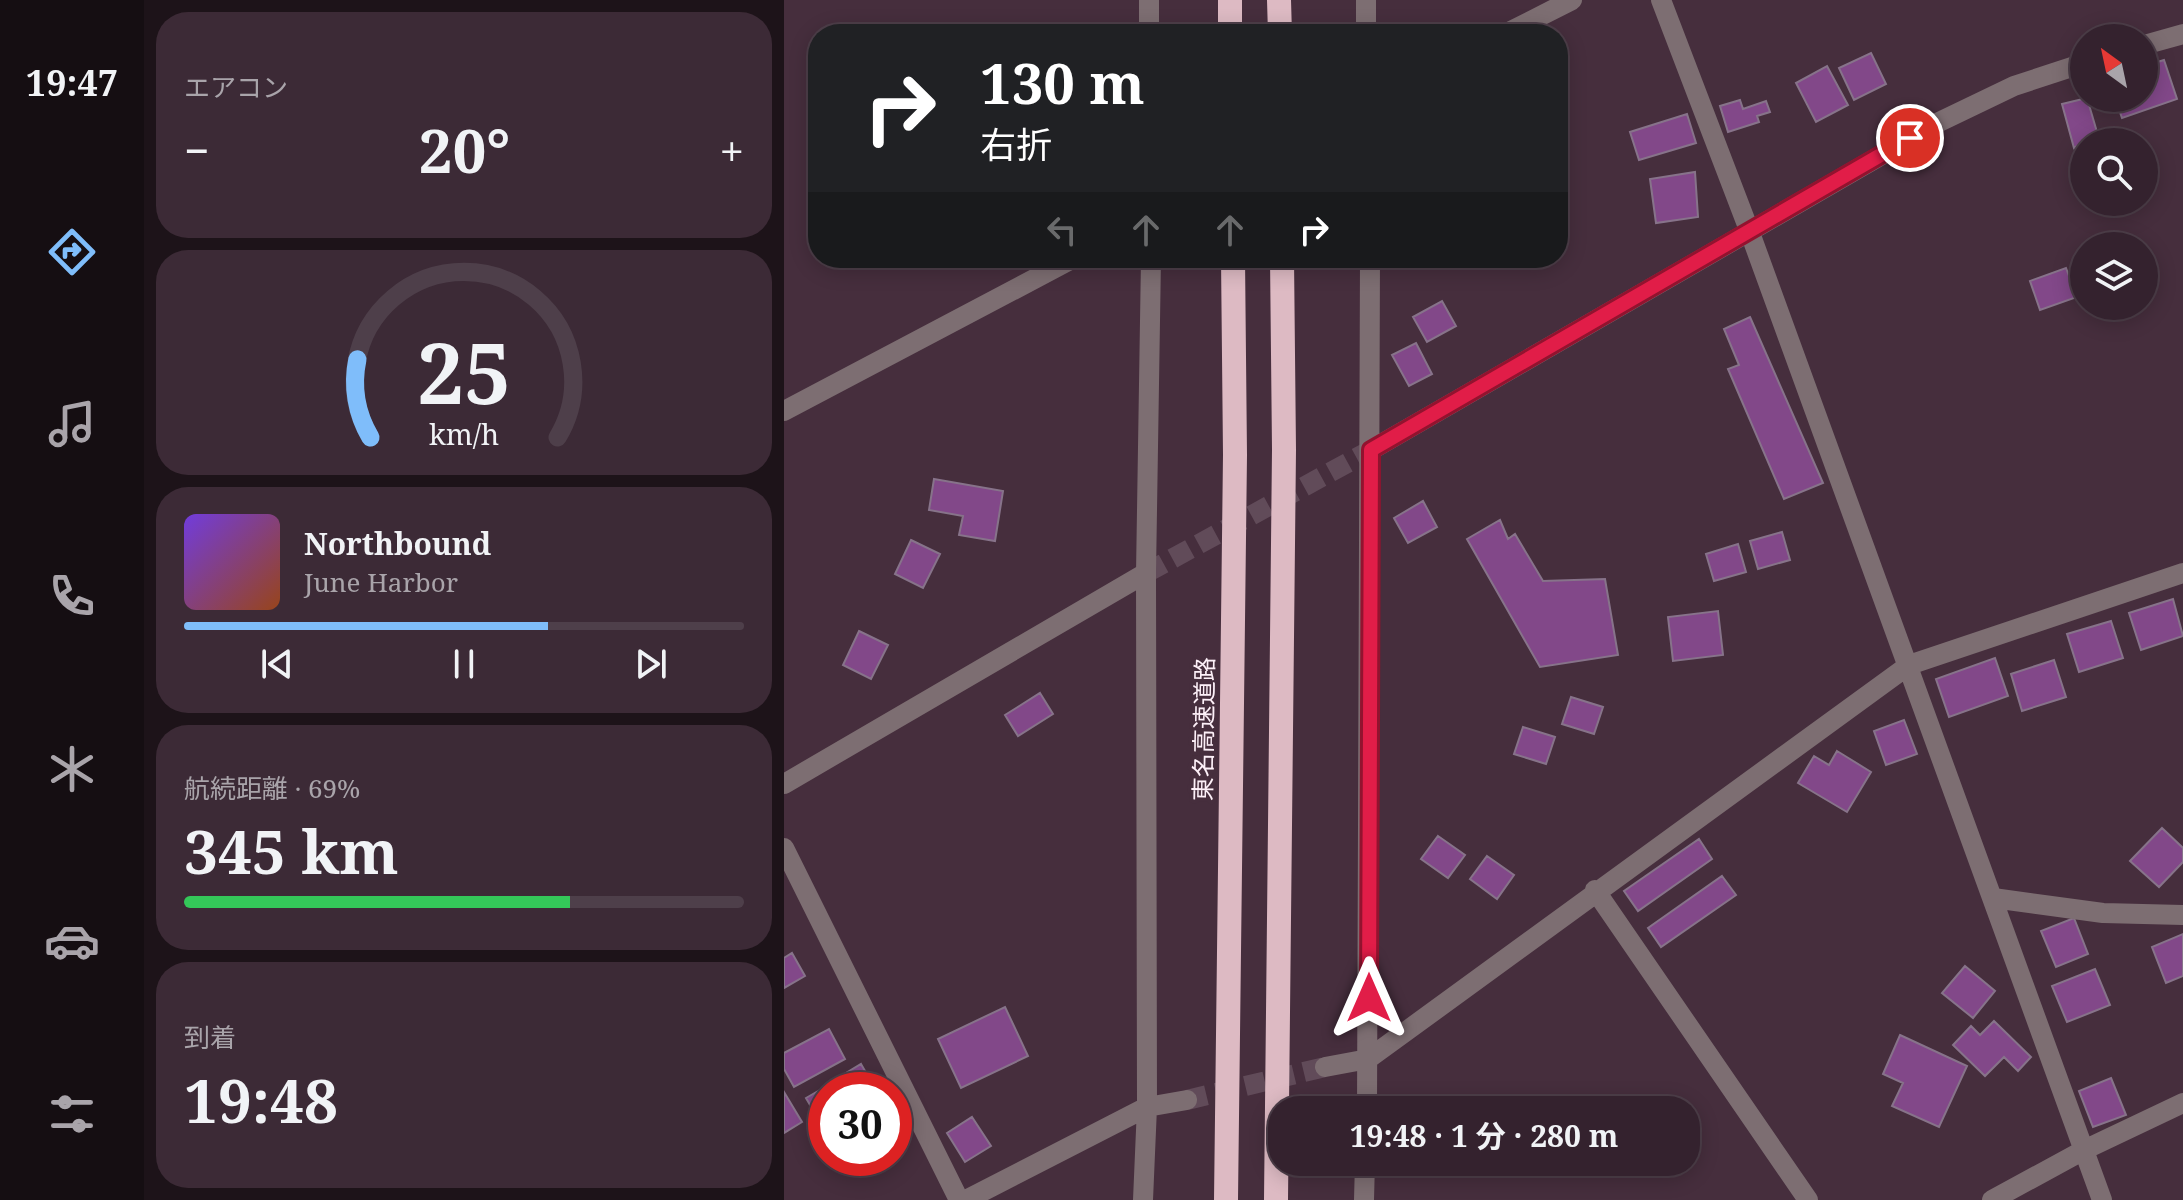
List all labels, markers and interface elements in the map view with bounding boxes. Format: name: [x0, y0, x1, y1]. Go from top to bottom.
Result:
north arrow: [2070, 24, 2158, 112]
map controls: [2070, 24, 2158, 320]
text: 130 m: [980, 44, 1145, 120]
icon: right: [848, 56, 952, 160]
text: 19:47: [26, 58, 118, 107]
text: エアコン: [184, 69, 288, 105]
pin: [1876, 104, 1944, 172]
text: 20°: [419, 109, 510, 191]
icon: arrive: [1888, 116, 1932, 160]
text: −: [184, 120, 209, 180]
text: +: [719, 120, 744, 180]
text: 右折: [980, 120, 1052, 169]
button: search: [2070, 128, 2158, 216]
icon: left: [1040, 208, 1084, 252]
icon: ahead: [1124, 208, 1168, 252]
icon: ahead: [1208, 208, 1252, 252]
icon: right: [1292, 208, 1336, 252]
icon: directions: [44, 224, 100, 280]
button: layers: [2070, 232, 2158, 320]
text: 25: [417, 315, 511, 428]
icon: music: [44, 396, 100, 452]
text: km/h: [429, 415, 499, 454]
text: Northbound: [304, 523, 491, 564]
text: June Harbor: [304, 564, 458, 600]
icon: phone: [44, 568, 100, 624]
icon: previous: [255, 642, 299, 686]
icon: pause: [442, 642, 486, 686]
icon: next: [629, 642, 673, 686]
street label: 東名高速道路: [1185, 657, 1221, 801]
icon: climate: [44, 741, 100, 797]
text: 航続距離 · 69%: [184, 770, 360, 806]
text: 345 km: [184, 810, 399, 892]
icon: car: [44, 913, 100, 969]
position arrow: [1327, 956, 1411, 1040]
text: 到着: [184, 1019, 236, 1055]
text: 19:48: [184, 1059, 338, 1141]
speed limit sign: 30: [808, 1072, 912, 1176]
icon: filters: [44, 1086, 100, 1142]
text: 19:48 · 1 分 · 280 m: [1350, 1115, 1618, 1156]

